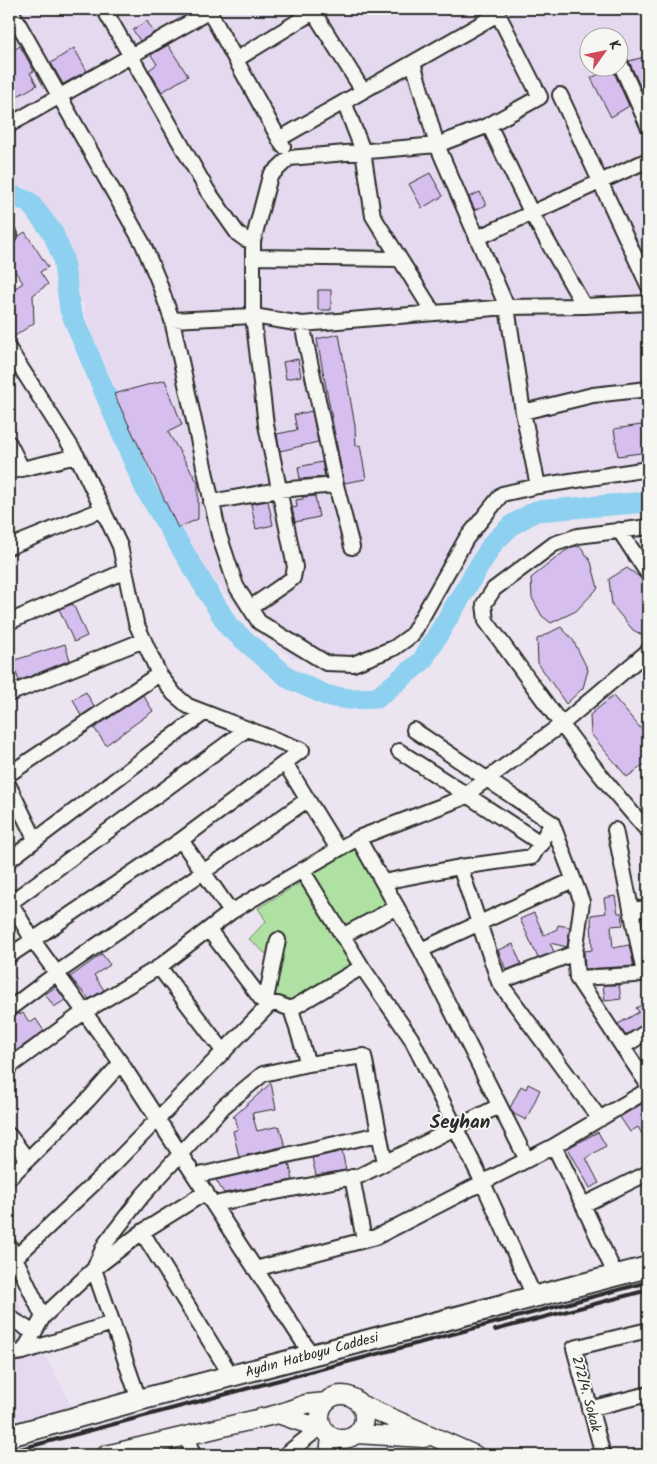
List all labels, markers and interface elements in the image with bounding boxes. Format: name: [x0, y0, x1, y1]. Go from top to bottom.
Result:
north arrow: [580, 28, 630, 78]
text: K: [603, 36, 626, 55]
district label: Seyhan: [430, 1108, 490, 1138]
street label: Aydın Hatboyu Caddesi: [243, 1326, 382, 1383]
street label: 272/4. Sokak: [565, 1354, 607, 1435]

